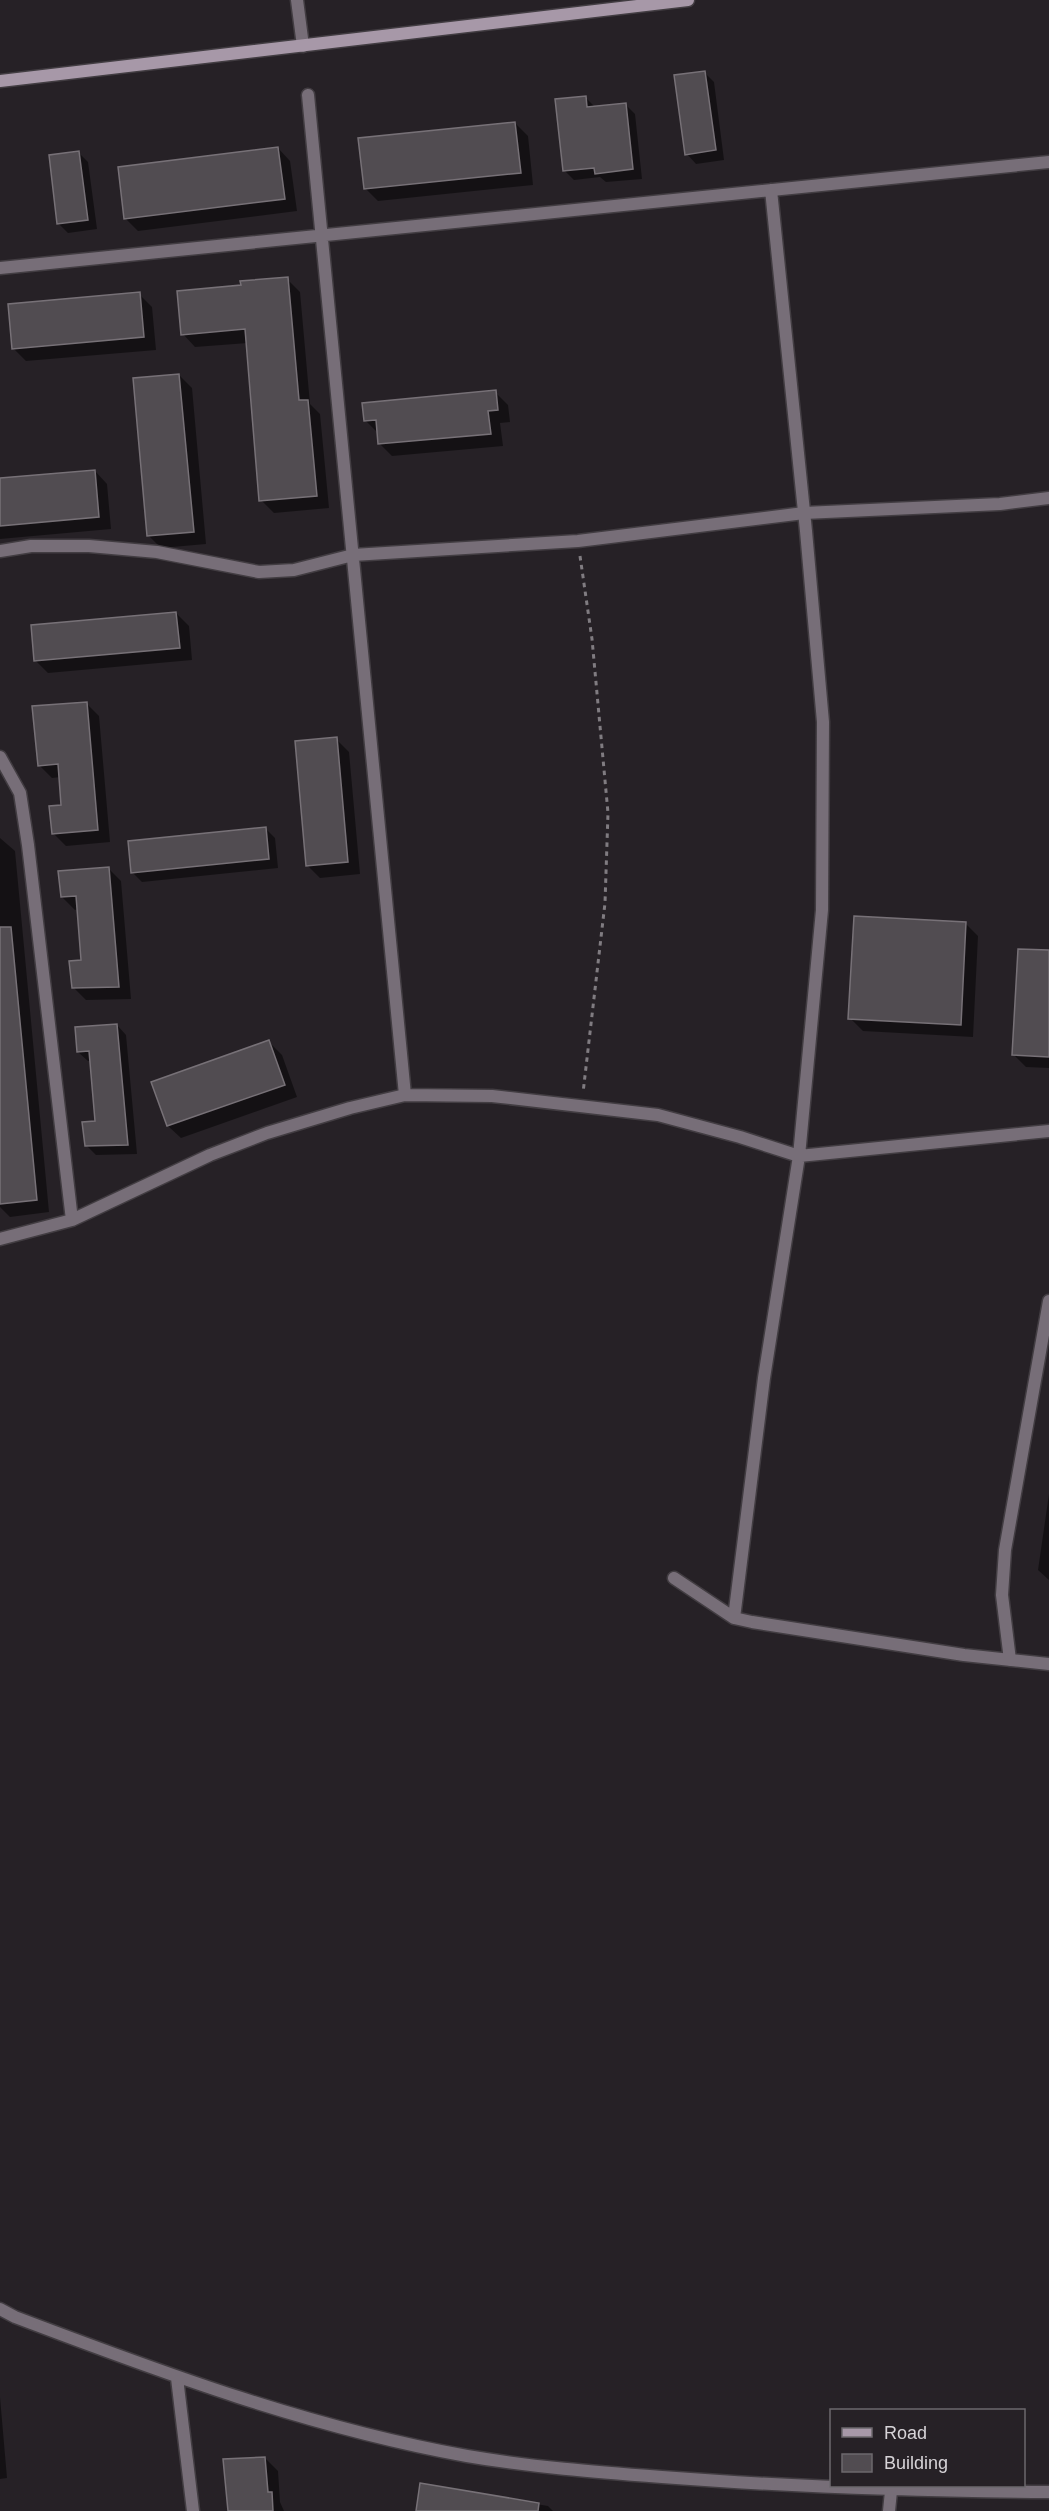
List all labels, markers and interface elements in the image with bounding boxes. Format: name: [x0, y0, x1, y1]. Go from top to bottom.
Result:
legend: [830, 2409, 1025, 2487]
text: Road: [884, 2423, 927, 2443]
text: Building: [884, 2453, 948, 2473]

